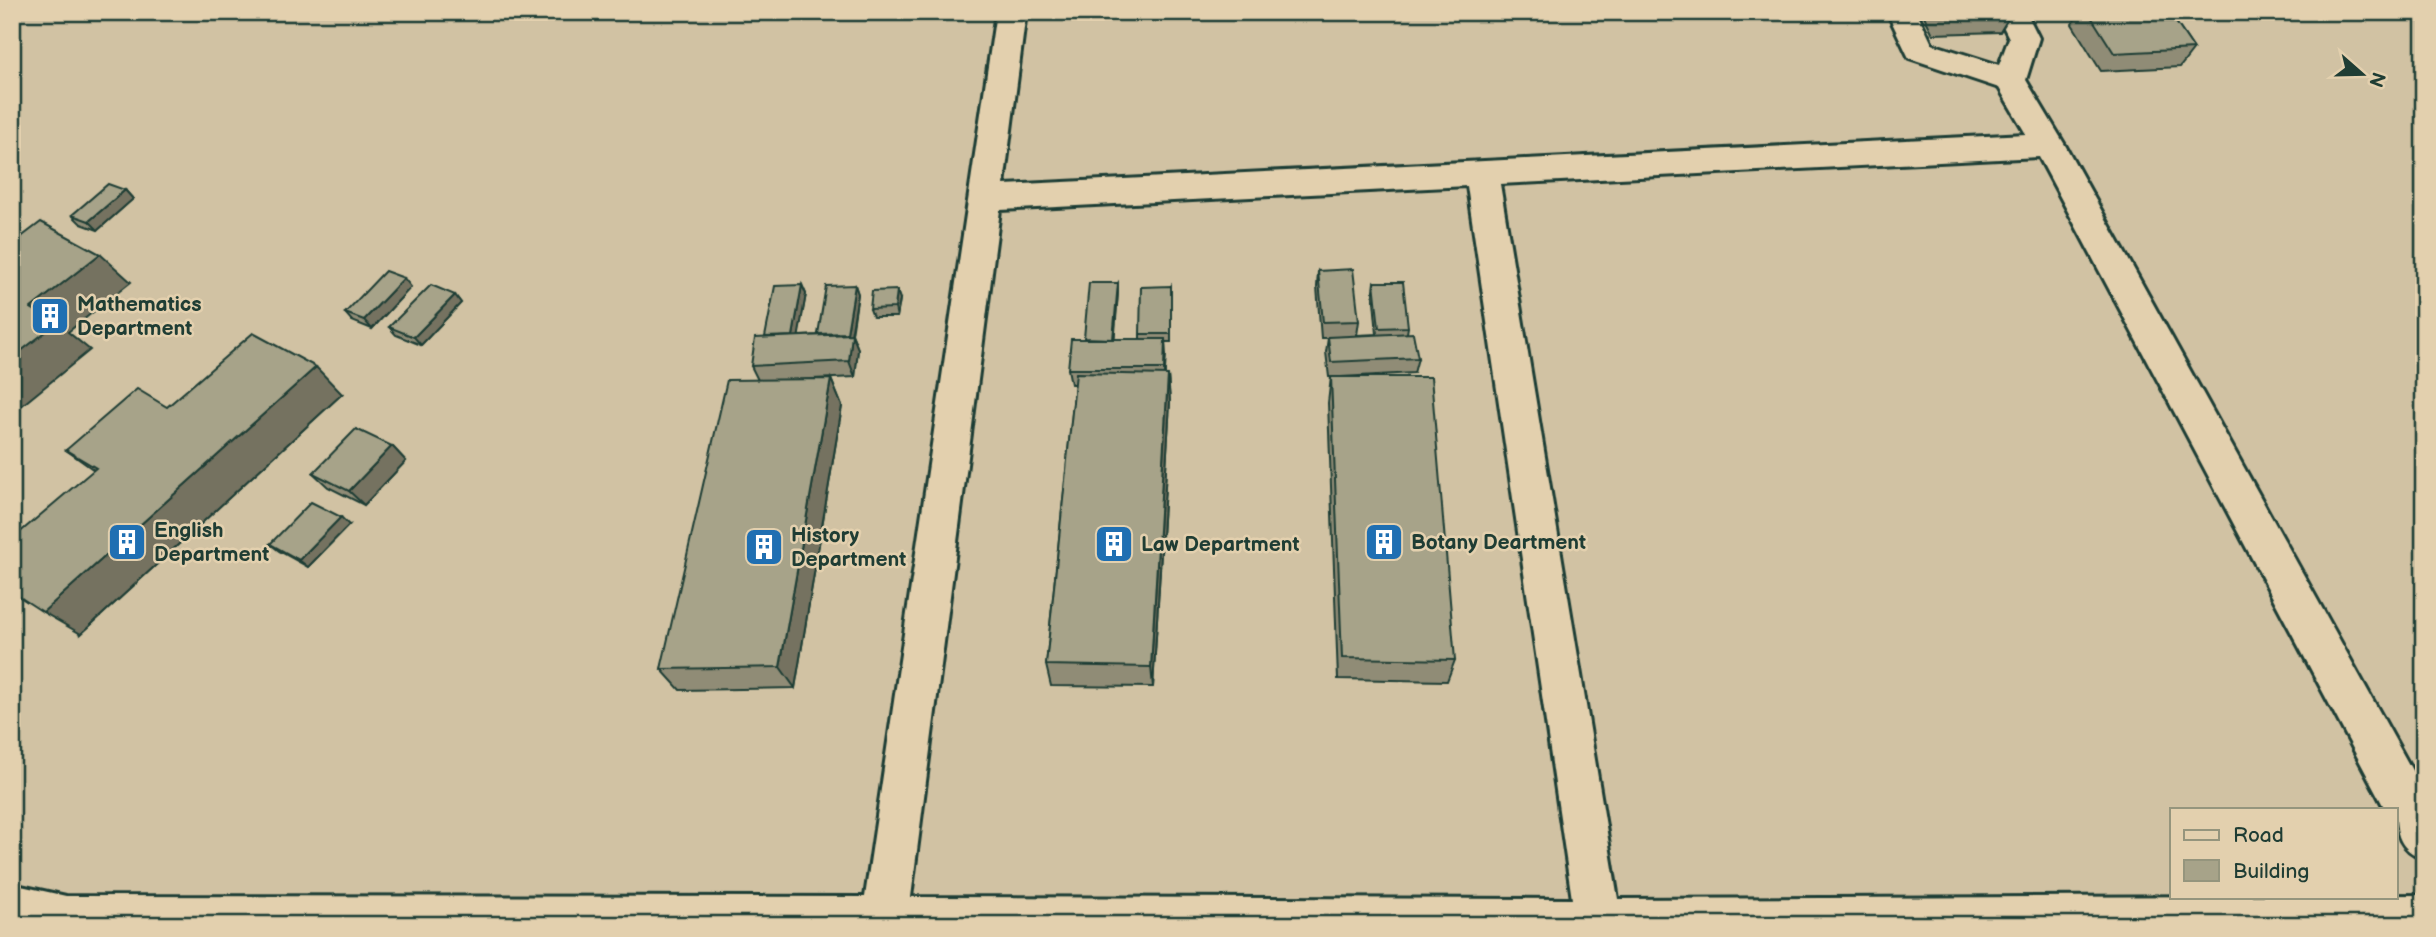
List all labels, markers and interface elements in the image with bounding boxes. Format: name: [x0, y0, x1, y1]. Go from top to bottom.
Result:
north arrow: [2328, 38, 2398, 108]
text: N: [2363, 69, 2390, 90]
place label: Mathematics Department: [77, 292, 202, 341]
building icon: Mathematics Department: [29, 295, 71, 337]
place label: English Department: [154, 518, 269, 567]
building icon: English Department: [106, 521, 148, 563]
building icon: Botany Deartment: [1363, 521, 1405, 563]
place label: History Department: [791, 523, 906, 572]
building icon: Law Department: [1093, 523, 1135, 565]
building icon: History Department: [743, 526, 785, 568]
place label: Botany Deartment: [1411, 530, 1586, 555]
place label: Law Department: [1141, 532, 1300, 557]
legend: [2170, 808, 2398, 898]
text: Road: [2233, 823, 2284, 848]
text: Building: [2233, 859, 2309, 884]

